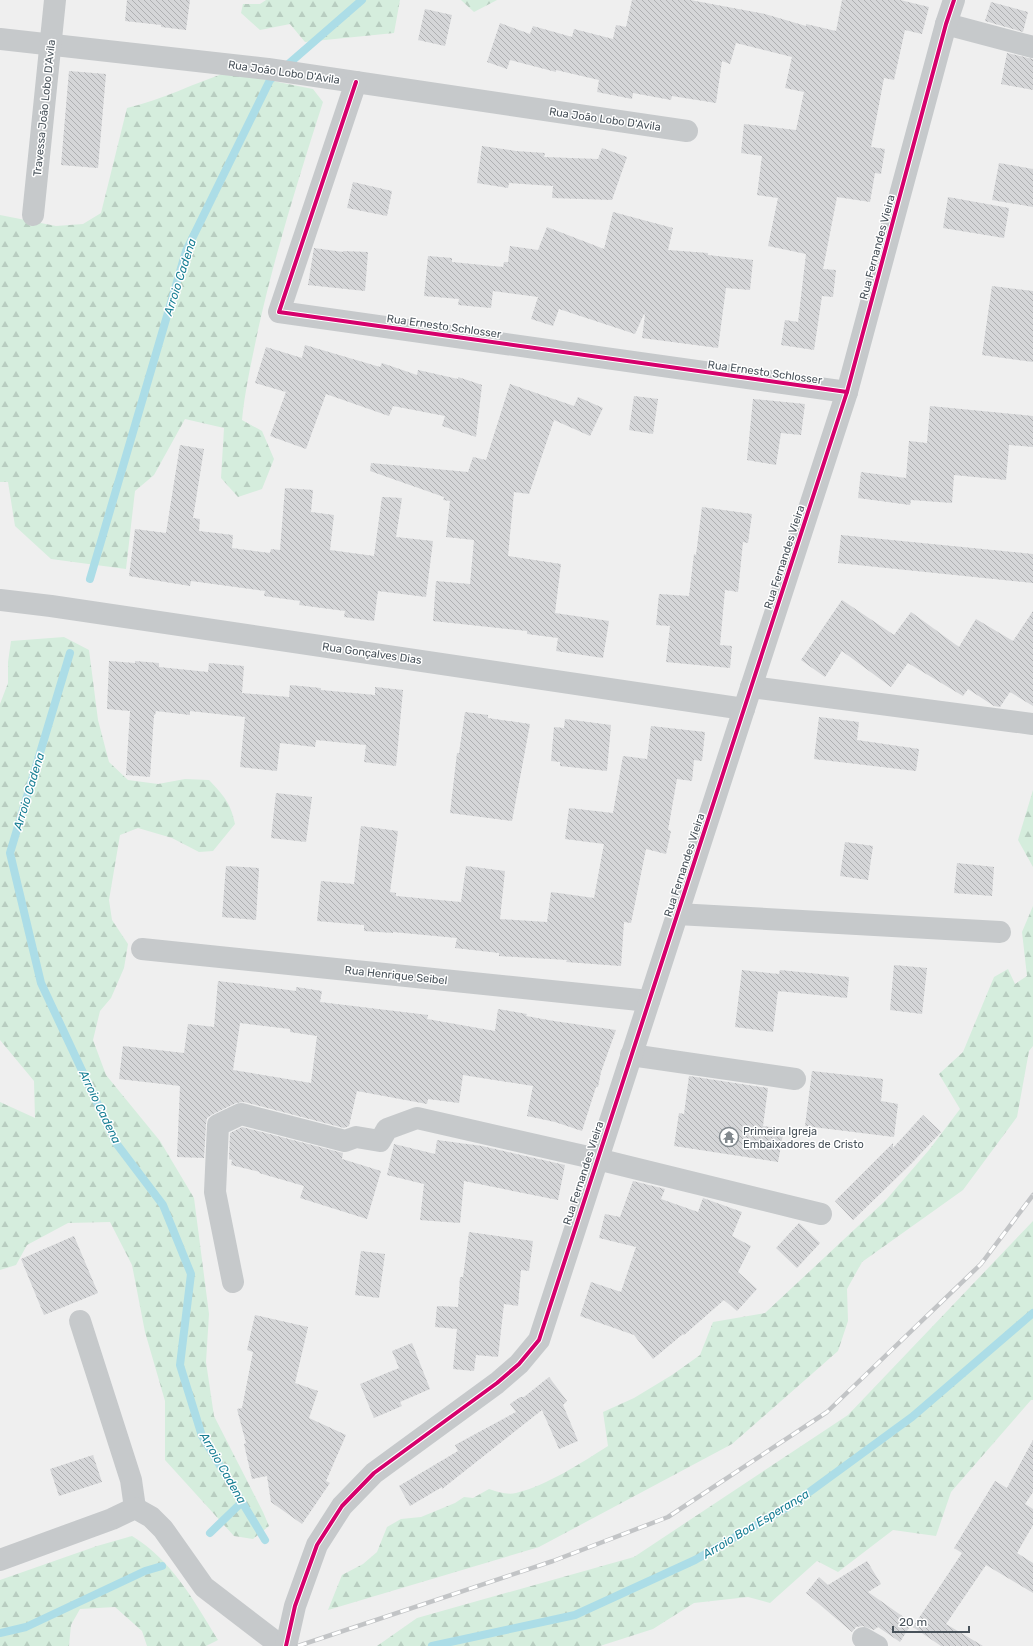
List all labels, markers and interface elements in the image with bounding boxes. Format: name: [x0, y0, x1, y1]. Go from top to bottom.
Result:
street label: Travessa João Lobo D'Avila: [31, 39, 58, 177]
street label: Rua João Lobo D'Avila: [227, 58, 341, 87]
street label: Rua João Lobo D'Avila: [548, 105, 662, 134]
street label: Rua Fernandes Vieira: [857, 193, 898, 301]
water label: Arroio Cadena: [161, 237, 199, 318]
street label: Rua Ernesto Schlosser: [386, 312, 503, 341]
street label: Rua Ernesto Schlosser: [707, 358, 824, 387]
street label: Rua Fernandes Vieira: [762, 504, 807, 611]
street label: Rua Gonçalves Dias: [321, 640, 423, 667]
water label: Arroio Cadena: [10, 751, 47, 832]
street label: Rua Fernandes Vieira: [662, 812, 707, 919]
street label: Rua Henrique Seibel: [344, 964, 448, 987]
water label: Arroio Cadena: [76, 1067, 124, 1146]
street label: Rua Fernandes Vieira: [561, 1120, 606, 1227]
place label: Primeira Igreja Embaixadores de Cristo: [743, 1125, 864, 1151]
temple icon: Primeira Igreja Embaixadores de Cristo: [718, 1126, 740, 1148]
water label: Arroio Cadena: [196, 1429, 249, 1506]
water label: Arroio Boa Esperança: [699, 1487, 812, 1562]
scale bar: [893, 1608, 969, 1634]
text: 20 m: [899, 1615, 927, 1629]

